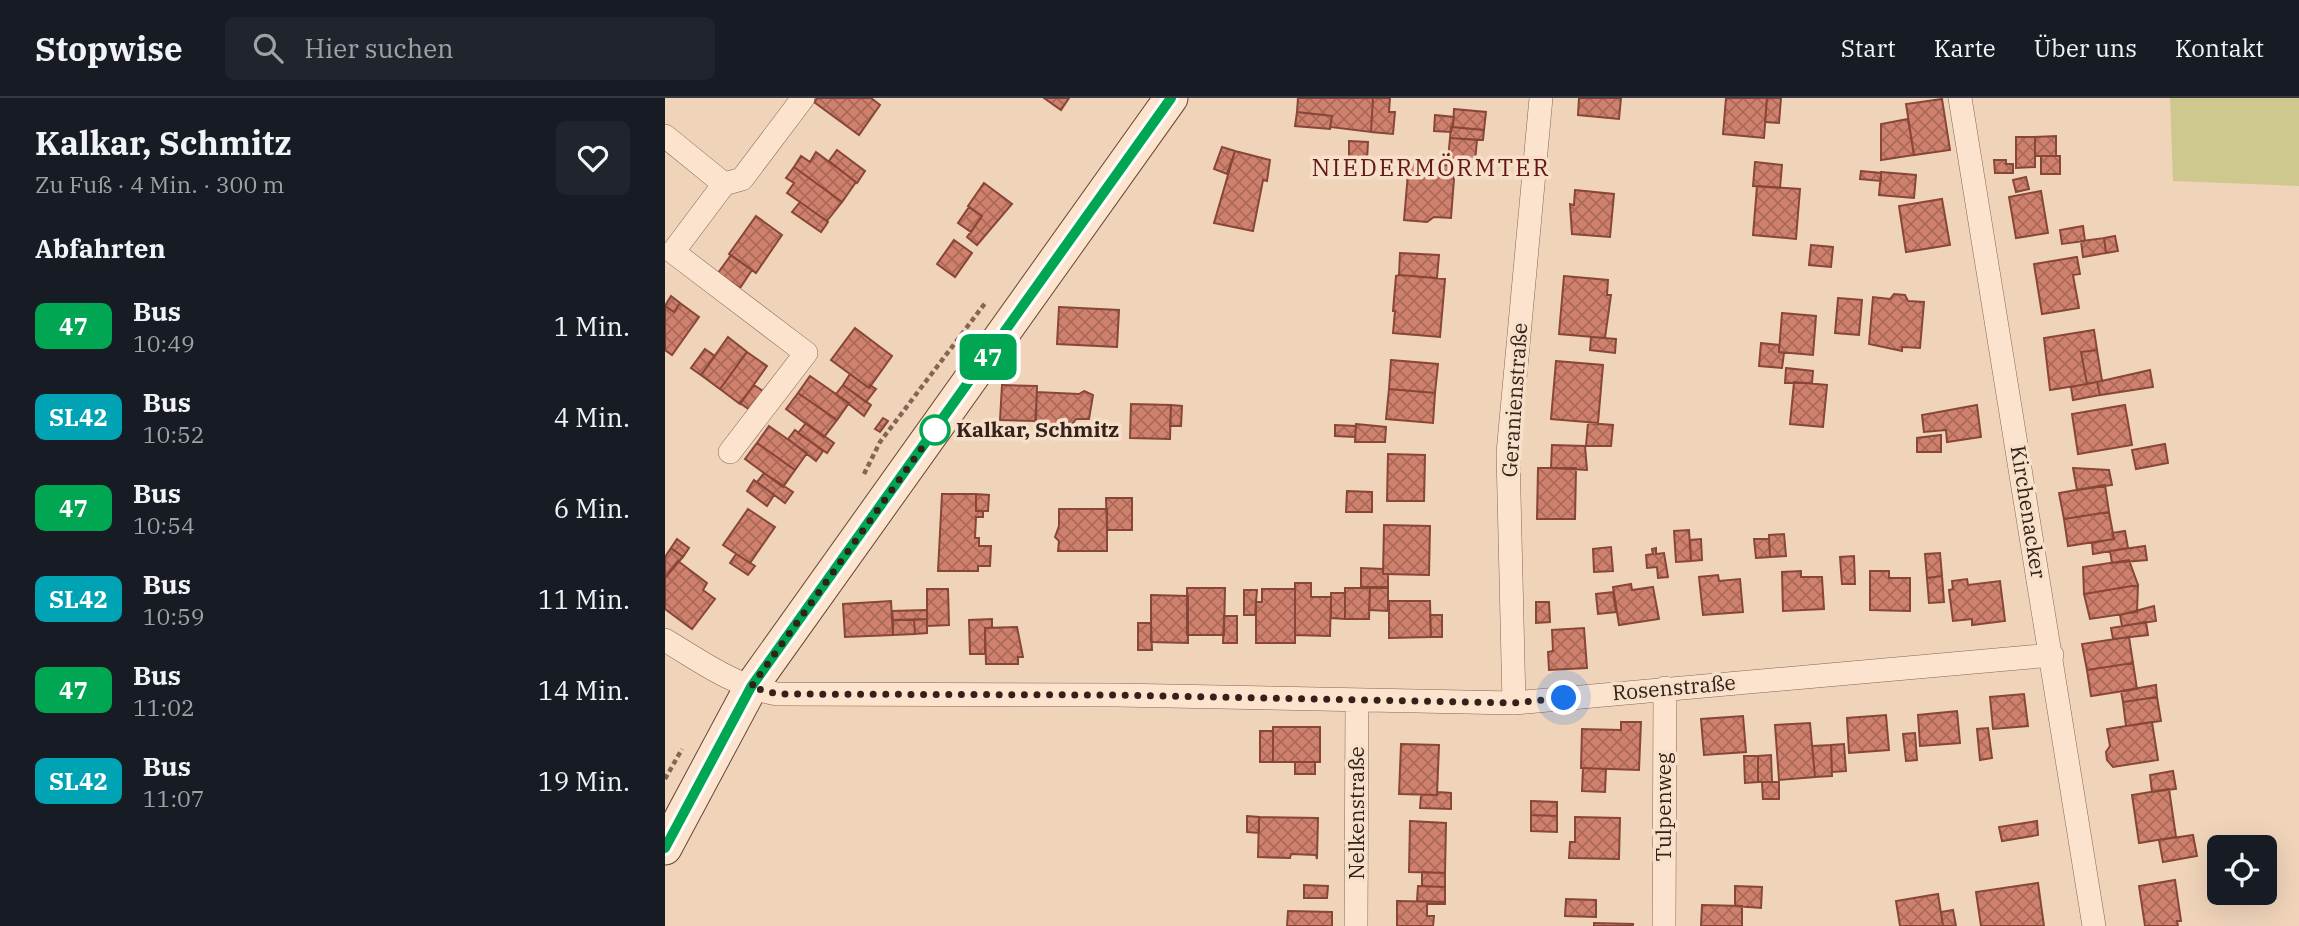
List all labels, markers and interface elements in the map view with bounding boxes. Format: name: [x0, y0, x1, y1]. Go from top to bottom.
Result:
search box: [225, 17, 715, 80]
text: Stopwise: [35, 27, 183, 70]
icon: search: [249, 29, 287, 67]
text: Hier suchen: [305, 31, 454, 65]
text: Start: [1841, 32, 1896, 64]
text: Karte: [1934, 32, 1996, 64]
text: Über uns: [2034, 32, 2137, 64]
text: Kontakt: [2175, 32, 2264, 64]
text: Kalkar, Schmitz: [35, 121, 291, 164]
button: heart: [556, 121, 630, 195]
district label: NIEDERMÖRMTER: [1311, 151, 1551, 183]
text: Zu Fuß · 4 Min. · 300 m: [35, 169, 284, 199]
text: Abfahrten: [35, 231, 166, 265]
text: Bus: [133, 294, 181, 328]
text: 1 Min.: [554, 309, 630, 343]
text: 47: [59, 310, 88, 342]
street label: Geranienstraße: [1495, 322, 1533, 478]
text: 10:49: [133, 328, 195, 358]
line badge: 47: [957, 334, 1019, 380]
text: 47: [974, 341, 1002, 373]
text: Bus: [143, 385, 191, 419]
text: 4 Min.: [554, 400, 630, 434]
text: SL42: [49, 401, 108, 433]
marker: Kalkar, Schmitz: [920, 415, 950, 445]
place label: Kalkar, Schmitz: [956, 415, 1119, 443]
text: 10:52: [143, 419, 205, 449]
street label: Kirchenacker: [2005, 443, 2053, 581]
text: Bus: [133, 476, 181, 510]
text: 6 Min.: [554, 491, 630, 525]
text: 47: [59, 492, 88, 524]
text: 10:54: [133, 510, 195, 540]
text: Bus: [143, 567, 191, 601]
text: 11 Min.: [538, 582, 630, 616]
text: SL42: [49, 583, 108, 615]
text: 10:59: [143, 601, 205, 631]
text: Bus: [133, 658, 181, 692]
street label: Rosenstraße: [1611, 668, 1737, 706]
text: 14 Min.: [538, 673, 630, 707]
text: 47: [59, 674, 88, 706]
your location: [1546, 680, 1581, 715]
text: 11:02: [133, 692, 195, 722]
street label: Nelkenstraße: [1342, 746, 1370, 880]
text: Bus: [143, 749, 191, 783]
street label: Tulpenweg: [1649, 752, 1677, 861]
text: 19 Min.: [538, 764, 630, 798]
text: SL42: [49, 765, 108, 797]
text: 11:07: [143, 783, 205, 813]
map controls: [2207, 835, 2277, 905]
button: locate: [2207, 835, 2277, 905]

